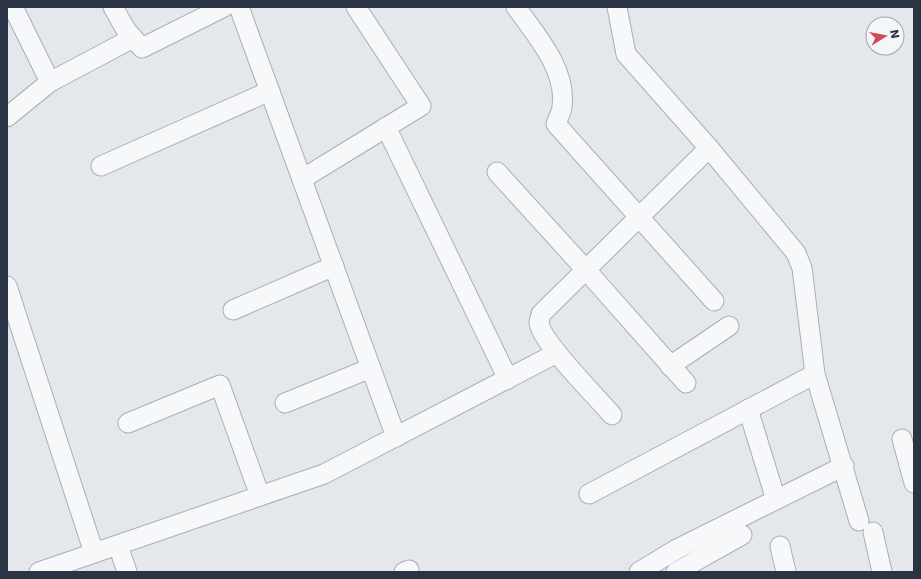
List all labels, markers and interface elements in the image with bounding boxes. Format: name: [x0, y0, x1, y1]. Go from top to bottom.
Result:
north arrow: [865, 16, 905, 56]
text: N: [887, 28, 902, 40]

